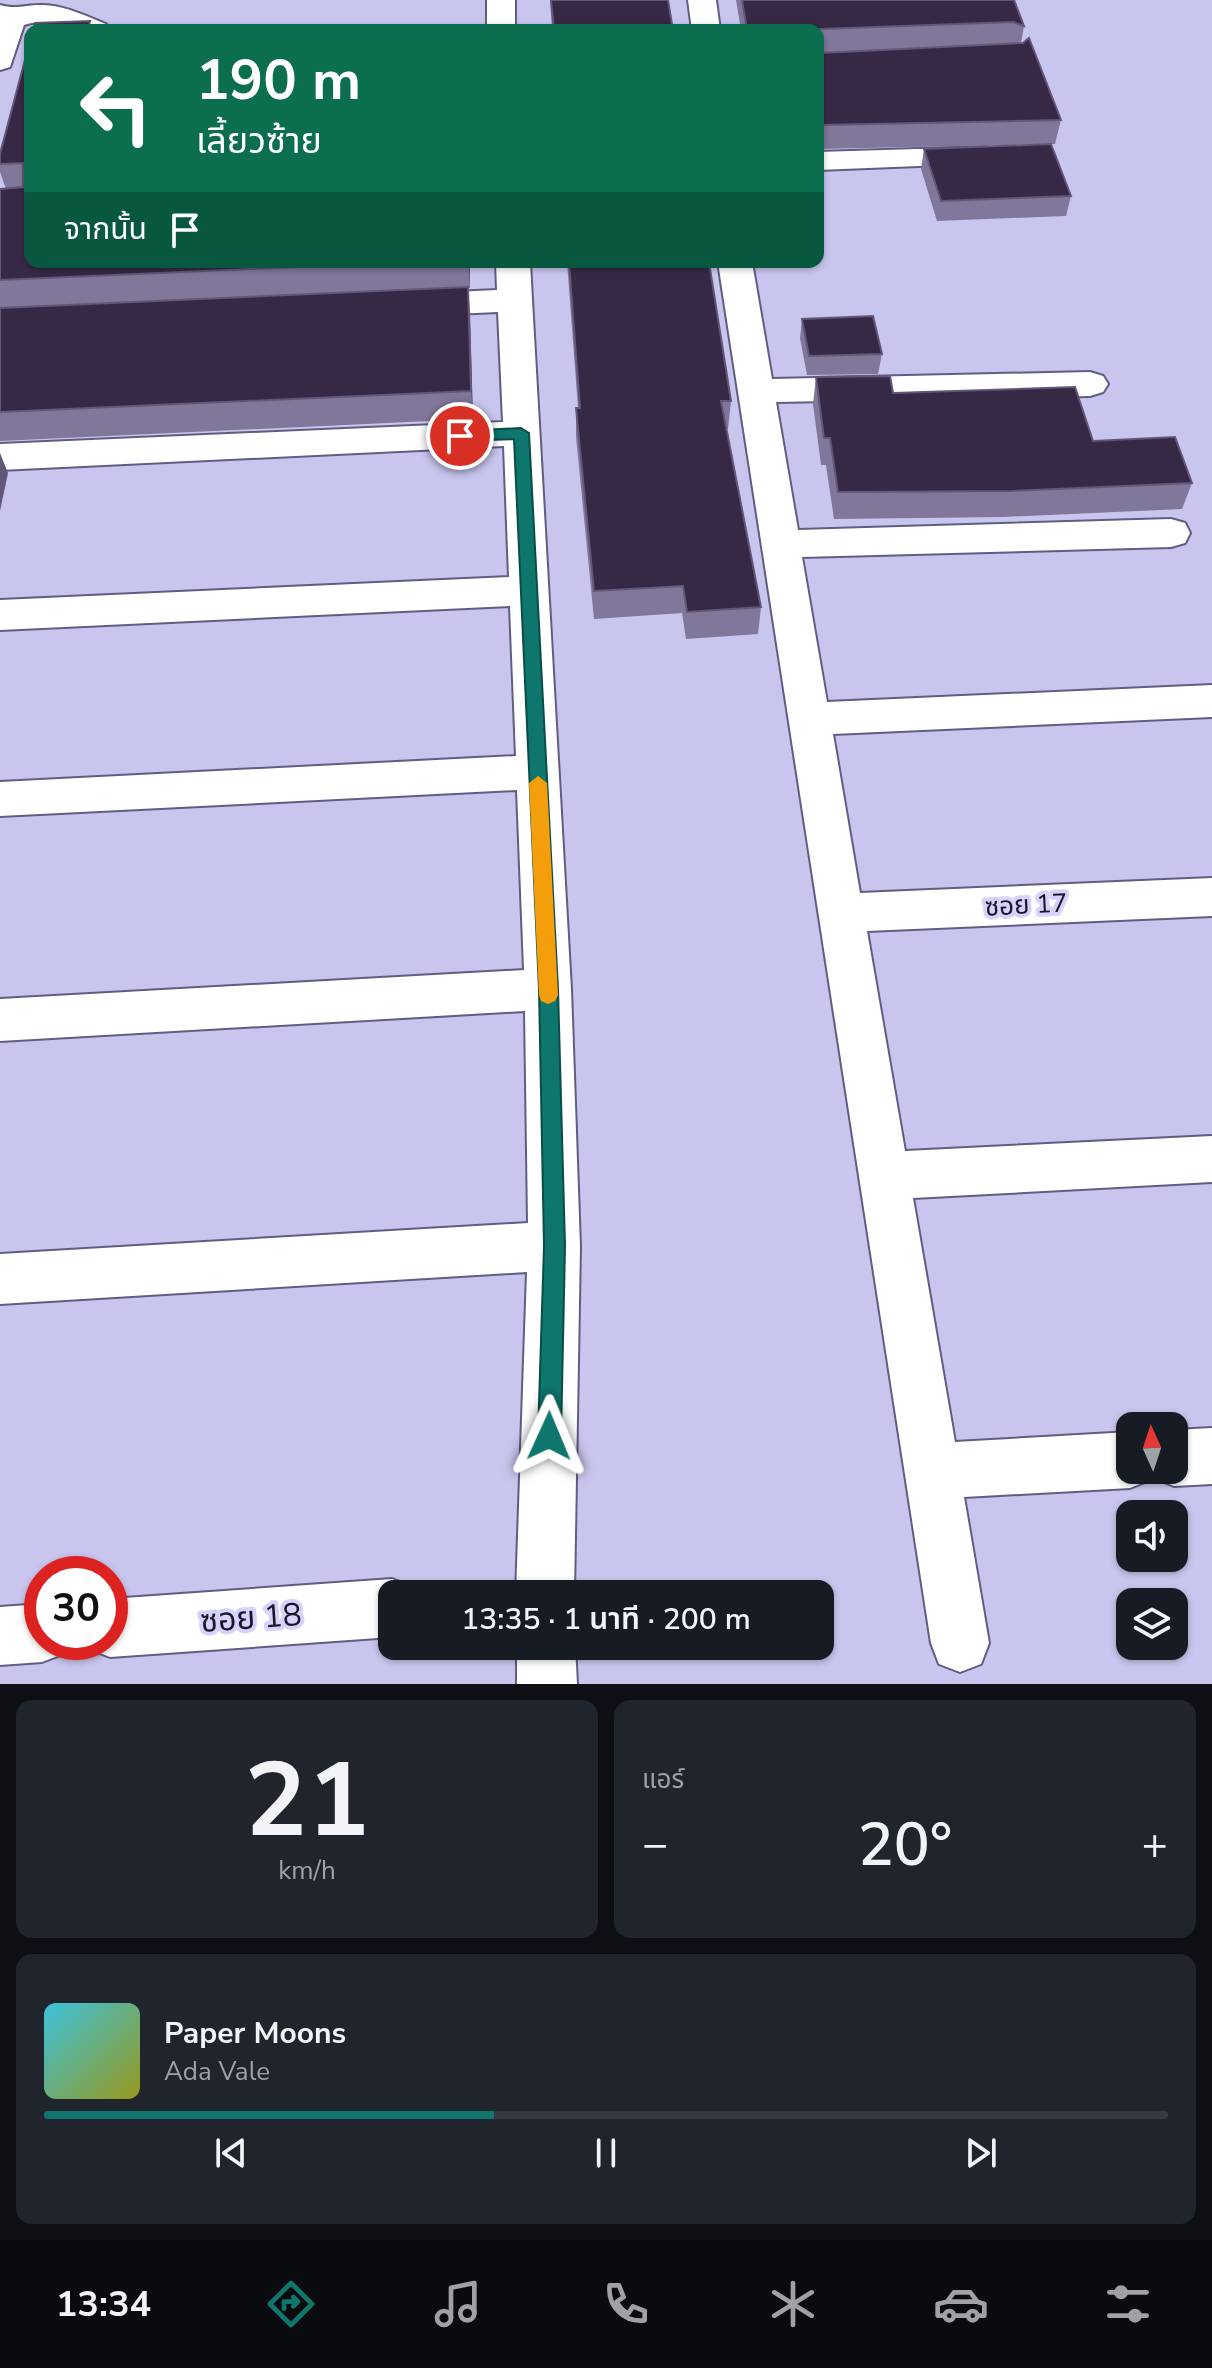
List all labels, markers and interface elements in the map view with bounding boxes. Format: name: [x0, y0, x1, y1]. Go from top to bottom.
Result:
text: 190 m: [196, 42, 361, 119]
icon: left: [64, 56, 168, 160]
text: เลี้ยวซ้าย: [196, 117, 322, 166]
icon: arrive: [163, 208, 207, 252]
text: จากนั้น: [64, 209, 147, 250]
pin: [426, 402, 494, 470]
icon: arrive: [438, 414, 482, 458]
street label: ซอย 17: [984, 885, 1068, 925]
position arrow: [507, 1394, 591, 1478]
north arrow: [1116, 1412, 1188, 1484]
map controls: [1116, 1412, 1188, 1660]
button: sound: [1116, 1500, 1188, 1572]
speed limit sign: 30: [24, 1556, 128, 1660]
button: layers: [1116, 1588, 1188, 1660]
street label: ซอย 18: [199, 1593, 303, 1643]
text: 13:35 · 1 นาที · 200 m: [461, 1599, 751, 1640]
text: 21: [245, 1730, 369, 1872]
text: แอร์: [642, 1762, 684, 1797]
text: 20°: [858, 1804, 952, 1886]
text: −: [642, 1815, 668, 1875]
text: +: [1142, 1815, 1168, 1875]
text: km/h: [278, 1853, 336, 1888]
text: Paper Moons: [164, 2013, 346, 2054]
text: Ada Vale: [164, 2054, 270, 2089]
icon: previous: [209, 2131, 253, 2175]
icon: pause: [584, 2131, 628, 2175]
icon: next: [959, 2131, 1003, 2175]
icon: directions: [263, 2276, 319, 2332]
icon: music: [430, 2276, 486, 2332]
icon: phone: [598, 2276, 654, 2332]
icon: climate: [765, 2276, 821, 2332]
icon: car: [933, 2276, 989, 2332]
icon: filters: [1100, 2276, 1156, 2332]
text: 13:34: [56, 2280, 151, 2329]

